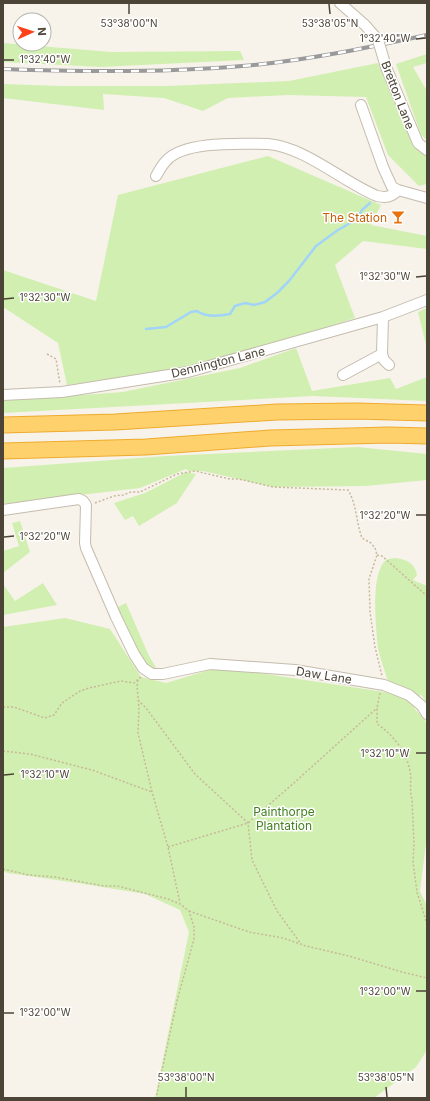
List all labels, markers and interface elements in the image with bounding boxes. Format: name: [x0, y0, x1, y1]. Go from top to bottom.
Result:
north arrow: [12, 12, 52, 52]
text: 53°38'00"N: [101, 17, 157, 29]
text: 53°38'05"N: [302, 17, 358, 29]
text: N: [35, 27, 49, 36]
text: 1°32'40"W: [360, 32, 410, 44]
text: 1°32'40"W: [20, 53, 70, 65]
street label: Bretton Lane: [378, 59, 418, 131]
bar icon: The Station: [390, 209, 406, 225]
place label: The Station: [322, 210, 387, 225]
text: 1°32'30"W: [360, 270, 411, 282]
text: 1°32'30"W: [20, 291, 71, 303]
street label: Dennington Lane: [169, 343, 267, 381]
text: 1°32'20"W: [360, 509, 411, 521]
text: 1°32'20"W: [20, 530, 71, 542]
street label: Daw Lane: [295, 663, 353, 687]
text: 1°32'10"W: [361, 747, 410, 759]
text: 1°32'10"W: [21, 768, 70, 780]
park label: Painthorpe Plantation: [253, 804, 315, 833]
text: 1°32'00"W: [359, 985, 411, 997]
text: 1°32'00"W: [19, 1006, 71, 1018]
text: 53°38'00"N: [158, 1071, 214, 1083]
text: 53°38'05"N: [358, 1071, 414, 1083]

